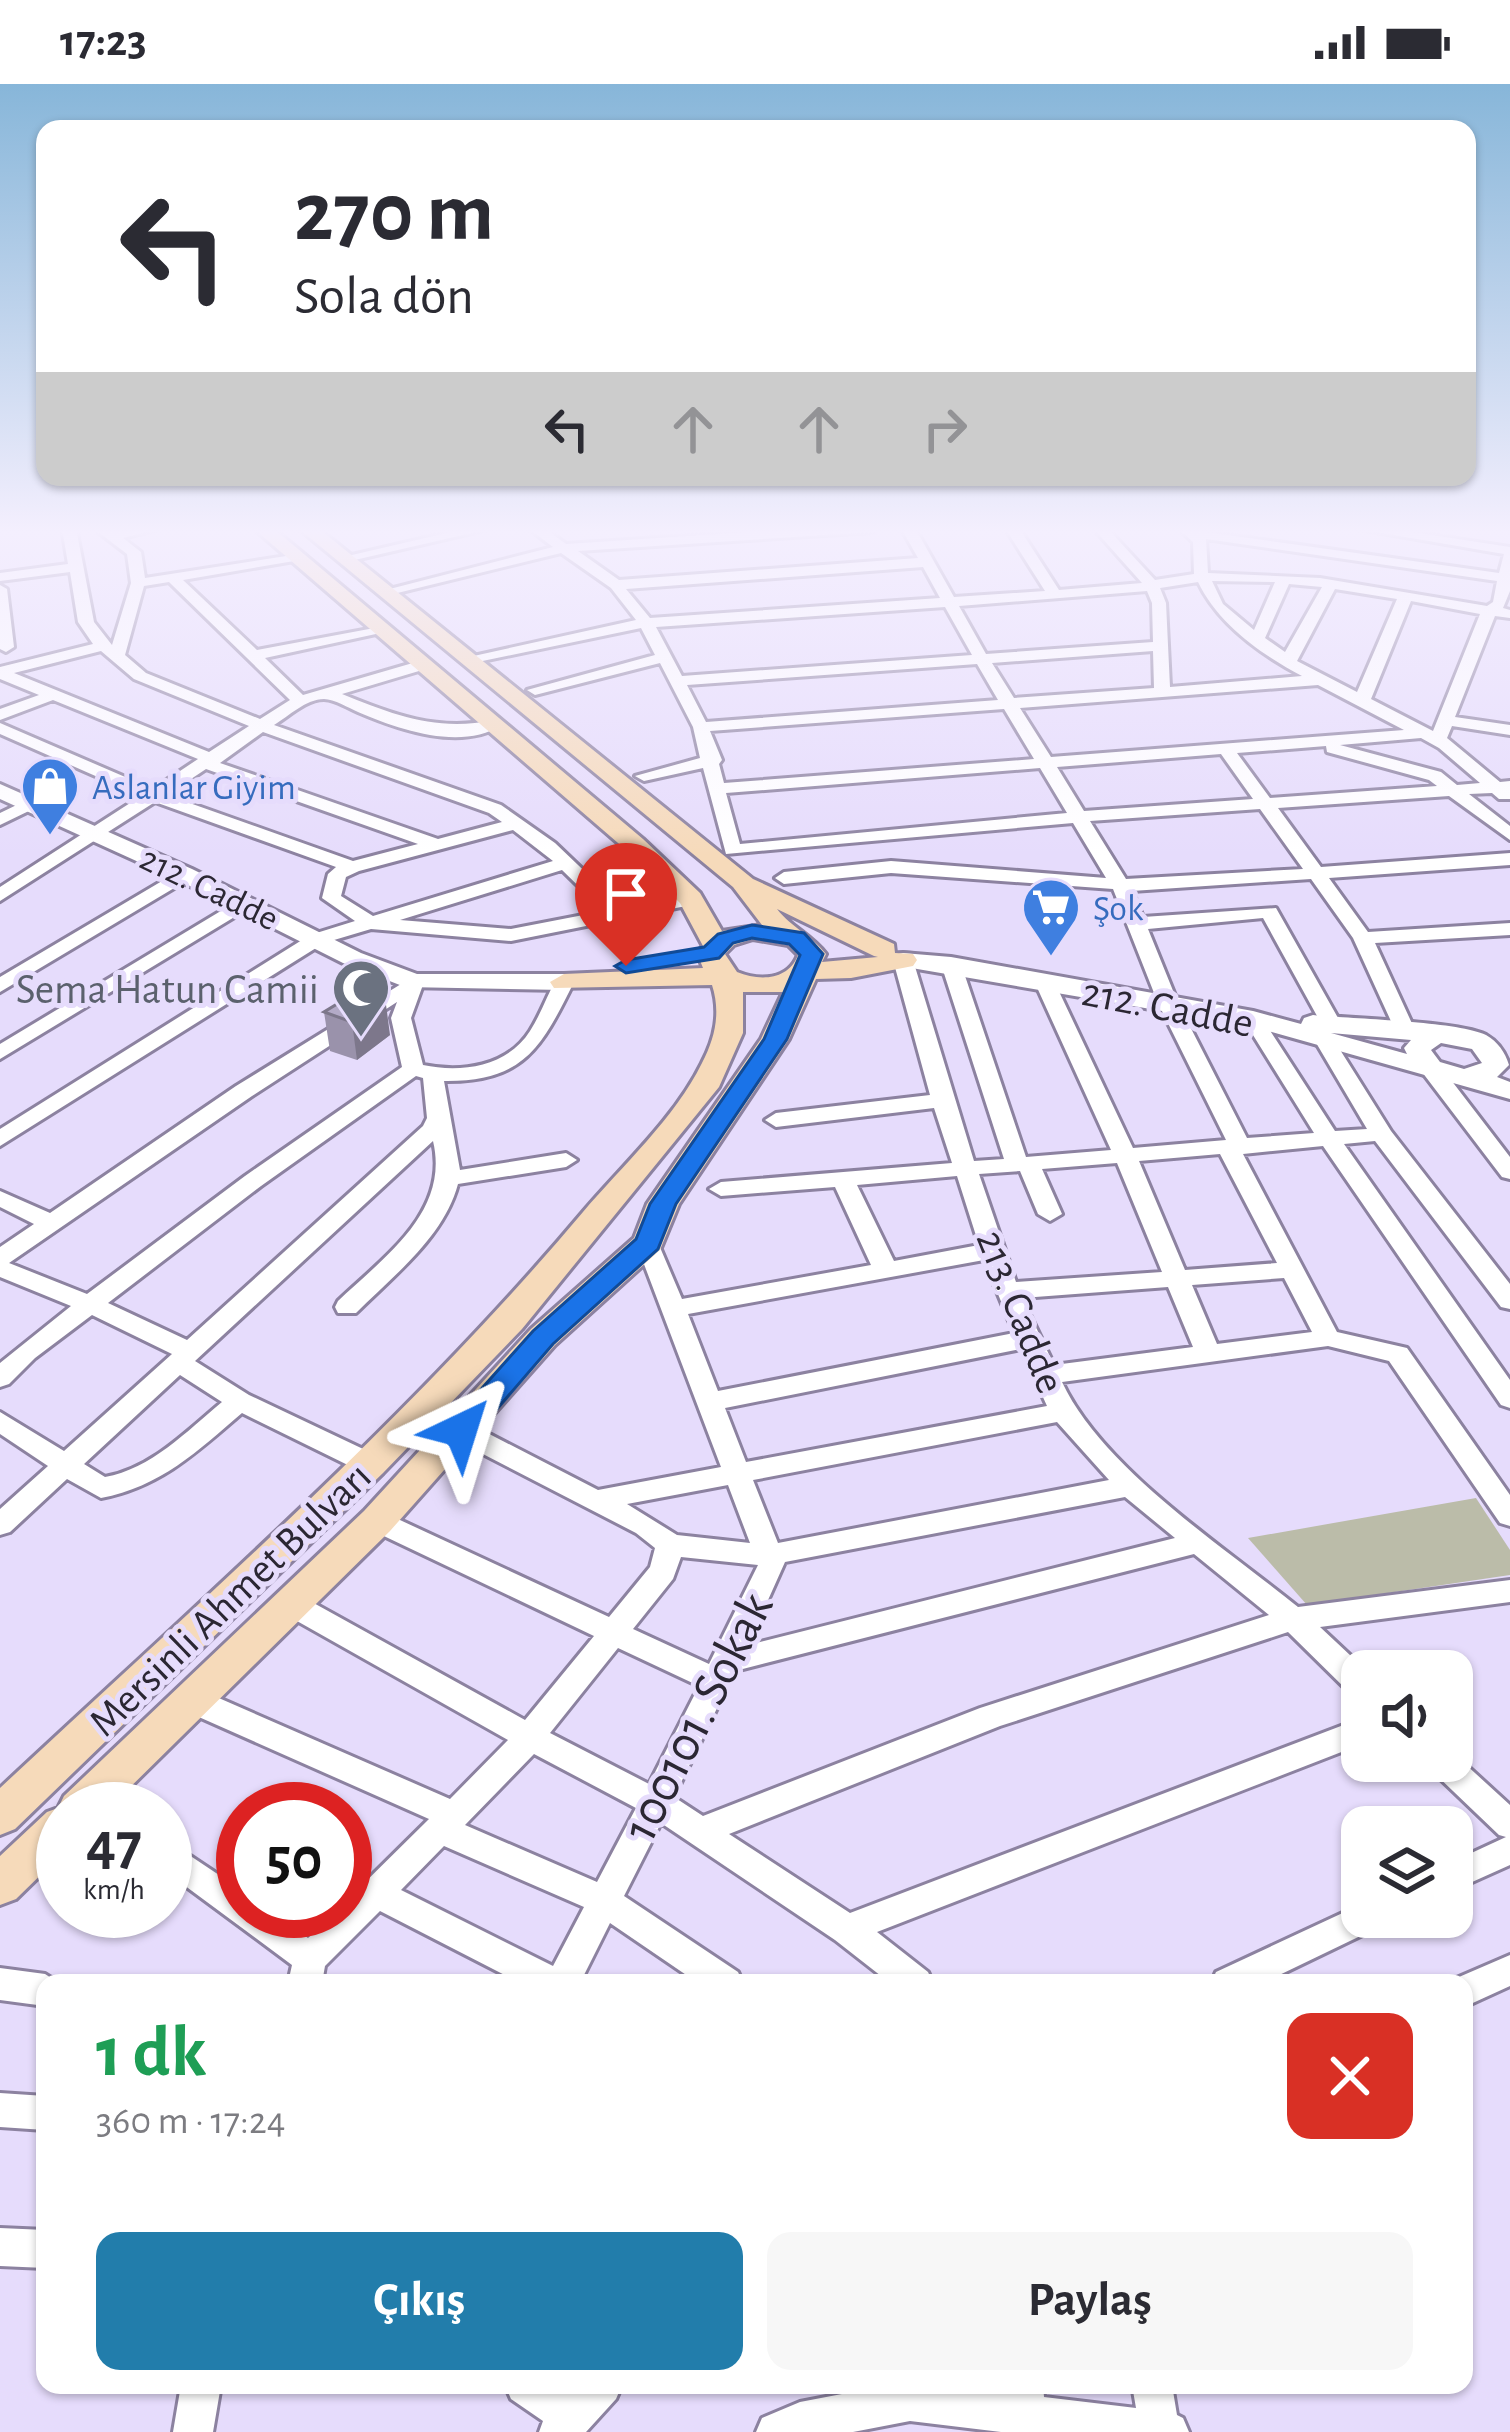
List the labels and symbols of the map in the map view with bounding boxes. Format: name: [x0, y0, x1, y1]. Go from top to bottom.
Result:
shop icon: Aslanlar Giyim: [19, 755, 81, 837]
place label: Aslanlar Giyim: [92, 770, 296, 806]
street label: 212. Cadde: [134, 840, 284, 938]
pin: [575, 843, 677, 966]
supermarket icon: Şok: [1020, 876, 1082, 958]
place label: Şok: [1093, 891, 1144, 927]
mosque icon: Sema Hatun Camii: [330, 957, 392, 1039]
place label: Sema Hatun Camii: [16, 969, 319, 1011]
street label: 212. Cadde: [1079, 971, 1257, 1045]
street label: 213. Cadde: [969, 1224, 1072, 1399]
position arrow: [398, 1367, 524, 1493]
street label: Mersinli Ahmet Bulvarı: [82, 1455, 379, 1744]
street label: 100101. Sokak: [614, 1585, 782, 1849]
speed limit sign: 50: [216, 1782, 372, 1938]

